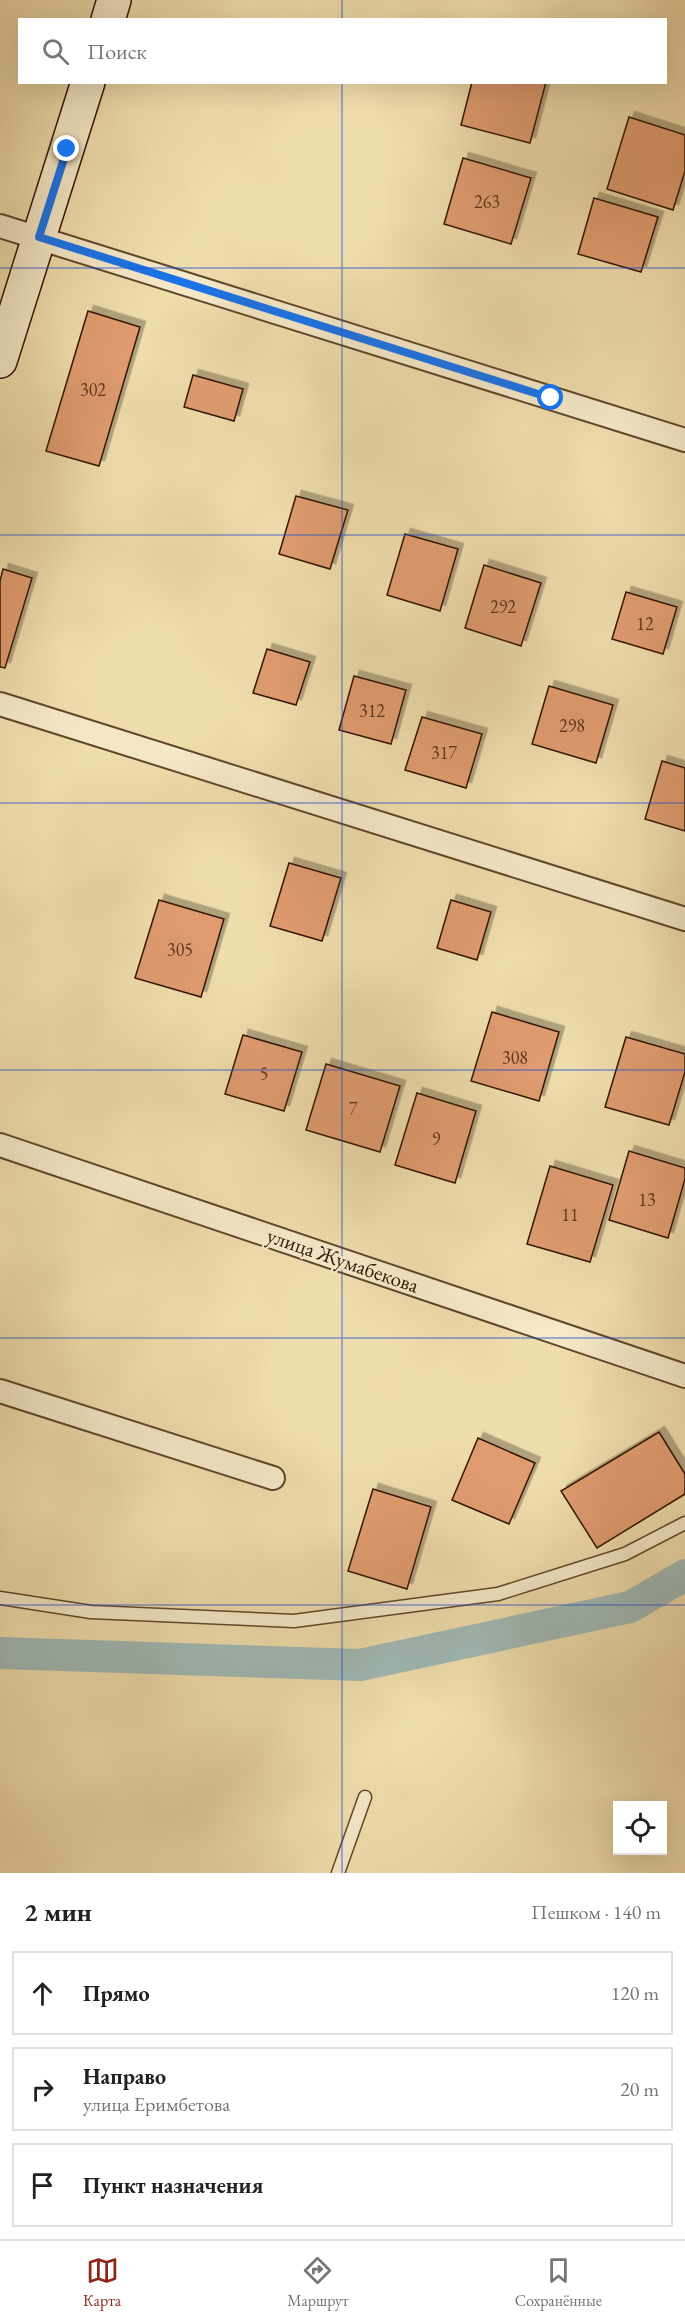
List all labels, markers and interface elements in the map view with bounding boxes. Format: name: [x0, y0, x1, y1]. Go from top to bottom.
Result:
search box: [18, 18, 667, 84]
icon: search: [39, 35, 72, 68]
text: Поиск: [87, 37, 147, 66]
route end: [53, 135, 79, 161]
house number: 263: [474, 190, 500, 213]
house number: 302: [80, 378, 106, 401]
route start: [537, 384, 563, 410]
house number: 292: [490, 595, 516, 618]
house number: 12: [636, 612, 654, 635]
house number: 312: [359, 699, 385, 722]
house number: 298: [559, 714, 585, 737]
house number: 317: [431, 741, 457, 764]
house number: 305: [167, 938, 193, 961]
house number: 308: [502, 1046, 528, 1069]
house number: 5: [260, 1062, 268, 1085]
house number: 7: [349, 1097, 358, 1120]
house number: 9: [432, 1127, 441, 1150]
house number: 13: [638, 1188, 656, 1211]
house number: 11: [561, 1203, 579, 1226]
street label: улица Жумабекова: [264, 1221, 423, 1299]
map controls: [613, 1801, 667, 1855]
button: locate: [613, 1801, 667, 1855]
text: 2 мин: [24, 1895, 92, 1929]
text: Пешком · 140 m: [531, 1899, 661, 1925]
icon: ahead: [26, 1977, 59, 2010]
text: Прямо: [83, 1979, 150, 2008]
text: 120 m: [611, 1980, 659, 2006]
text: Направо: [83, 2062, 166, 2091]
icon: right: [26, 2073, 59, 2106]
text: 20 m: [620, 2076, 659, 2102]
text: улица Еримбетова: [83, 2091, 230, 2117]
icon: arrive: [26, 2169, 59, 2202]
text: Пункт назначения: [83, 2171, 263, 2200]
tab: Карта: [83, 2254, 121, 2311]
tab: Маршрут: [287, 2254, 349, 2311]
tab: Сохранённые: [515, 2254, 602, 2311]

